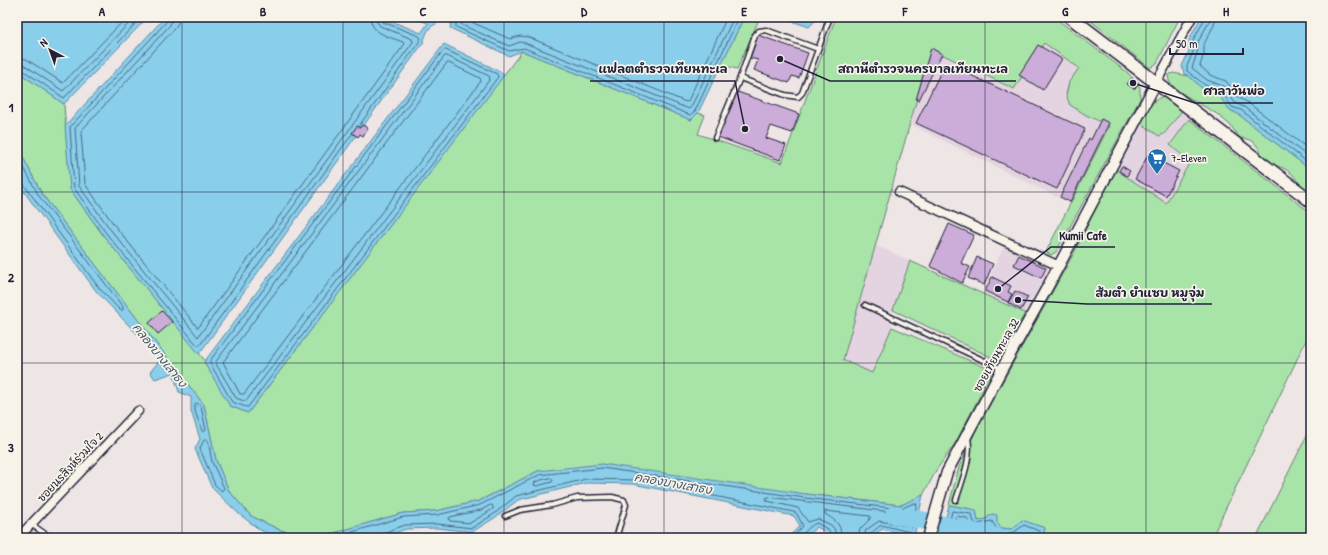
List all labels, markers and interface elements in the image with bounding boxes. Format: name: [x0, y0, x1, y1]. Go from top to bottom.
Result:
text: A: [99, 2, 106, 20]
text: B: [260, 2, 267, 20]
text: C: [419, 2, 427, 20]
text: D: [581, 2, 588, 20]
text: E: [741, 2, 747, 20]
text: F: [902, 2, 909, 20]
text: G: [1062, 2, 1069, 20]
text: H: [1223, 2, 1229, 20]
north arrow: [30, 30, 70, 70]
scale bar: [1170, 30, 1243, 56]
text: N: [37, 35, 50, 50]
text: 50 m: [1176, 35, 1197, 52]
callout: แฟลตตำรวจเทียนทะเล: [590, 57, 735, 81]
callout: สถานีตำรวจนครบาลเทียนทะเล: [830, 57, 1016, 81]
text: แฟลตตำรวจเทียนทะเล: [599, 60, 728, 77]
text: สถานีตำรวจนครบาลเทียนทะเล: [838, 60, 1008, 77]
callout: ศาลาวันพ่อ: [1195, 79, 1273, 103]
text: ศาลาวันพ่อ: [1203, 82, 1265, 99]
text: 1: [9, 98, 14, 116]
supermarket icon: 7-Eleven: [1146, 147, 1168, 175]
place label: 7-Eleven: [1171, 151, 1207, 165]
callout: Kumii Cafe: [1051, 223, 1115, 247]
text: Kumii Cafe: [1059, 227, 1107, 244]
text: 2: [8, 268, 15, 286]
callout: ส้มตำ ยำแซบ หมูจุ่ม: [1087, 280, 1212, 304]
text: ส้มตำ ยำแซบ หมูจุ่ม: [1096, 284, 1204, 302]
street label: ซอยเทียนทะเล 32: [970, 316, 1022, 394]
water label: คลองบางเสาธง: [129, 319, 192, 392]
street label: ซอยนรสิงห์ร่วมใจ 2: [33, 429, 106, 505]
text: 3: [8, 438, 14, 456]
water label: คลองบางเสาธง: [633, 468, 714, 498]

